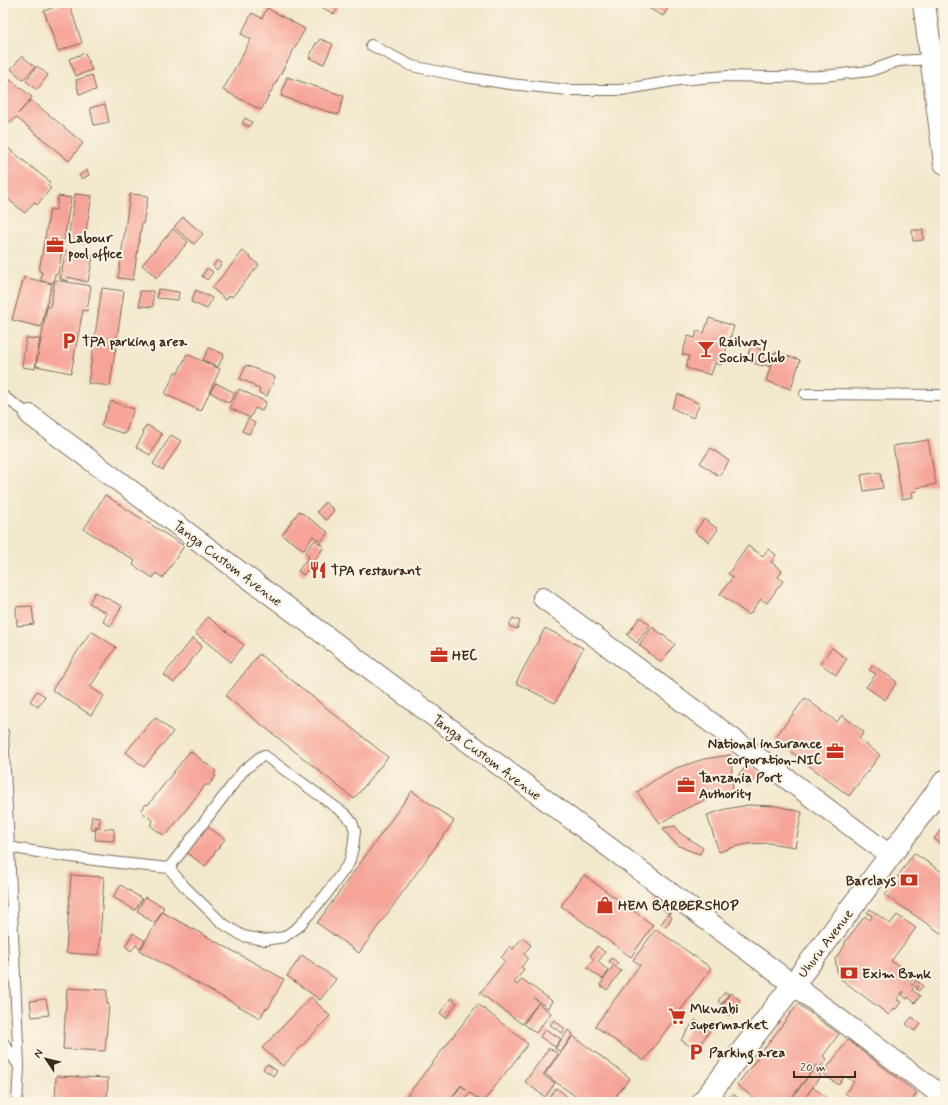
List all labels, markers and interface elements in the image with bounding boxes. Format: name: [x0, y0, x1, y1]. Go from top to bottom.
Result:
place label: Labour pool office: [68, 229, 123, 263]
office icon: Labour pool office: [45, 235, 65, 255]
parking icon: TPA parking area: [59, 331, 79, 351]
place label: TPA parking area: [82, 333, 188, 352]
place label: Railway Social Club: [719, 333, 785, 367]
bar icon: Railway Social Club: [696, 339, 716, 359]
street label: Tanga Custom Avenue: [169, 517, 286, 612]
restaurant icon: TPA restaurant: [308, 560, 328, 580]
place label: TPA restaurant: [331, 562, 422, 580]
office icon: HEC: [429, 645, 449, 665]
place label: HEC: [452, 647, 478, 665]
street label: Tanga Custom Avenue: [428, 711, 545, 806]
place label: National insurance corporation-NIC: [708, 735, 823, 769]
office icon: National insurance corporation-NIC: [825, 741, 845, 761]
place label: Tanzania Port Authority: [699, 769, 783, 803]
office icon: Tanzania Port Authority: [676, 775, 696, 795]
bank icon: Barclays: [899, 870, 919, 890]
place label: Barclays: [846, 872, 896, 890]
shop icon: HEM BARBERSHOP: [595, 895, 615, 915]
place label: HEM BARBERSHOP: [618, 897, 740, 915]
street label: Uhuru Avenue: [794, 905, 858, 982]
bank icon: Exim Bank: [839, 963, 859, 983]
place label: Exim Bank: [862, 965, 931, 983]
place label: Mkwabi supermarket: [689, 1000, 769, 1034]
supermarket icon: Mkwabi supermarket: [667, 1006, 687, 1026]
north arrow: [26, 1039, 66, 1079]
parking icon: Parking area: [686, 1042, 706, 1062]
place label: Parking area: [709, 1044, 785, 1065]
text: N: [31, 1047, 46, 1061]
scale bar: [794, 1053, 855, 1079]
text: 20 m: [800, 1060, 826, 1076]

